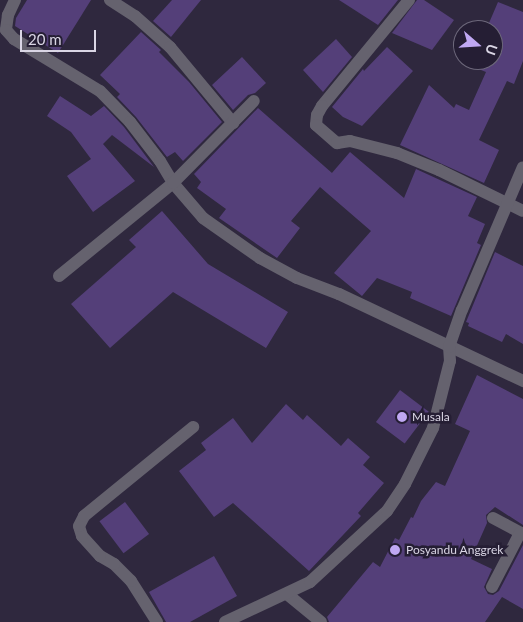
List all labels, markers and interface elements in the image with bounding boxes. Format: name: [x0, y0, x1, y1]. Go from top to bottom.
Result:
scale bar: [22, 20, 99, 52]
north arrow: [453, 20, 503, 70]
text: 20 m: [28, 30, 62, 48]
text: U: [482, 42, 501, 57]
place label: Musala: [412, 410, 450, 424]
marker: Musala: [396, 411, 408, 423]
marker: Posyandu Anggrek: [388, 543, 402, 557]
place label: Posyandu Anggrek: [406, 543, 504, 557]

